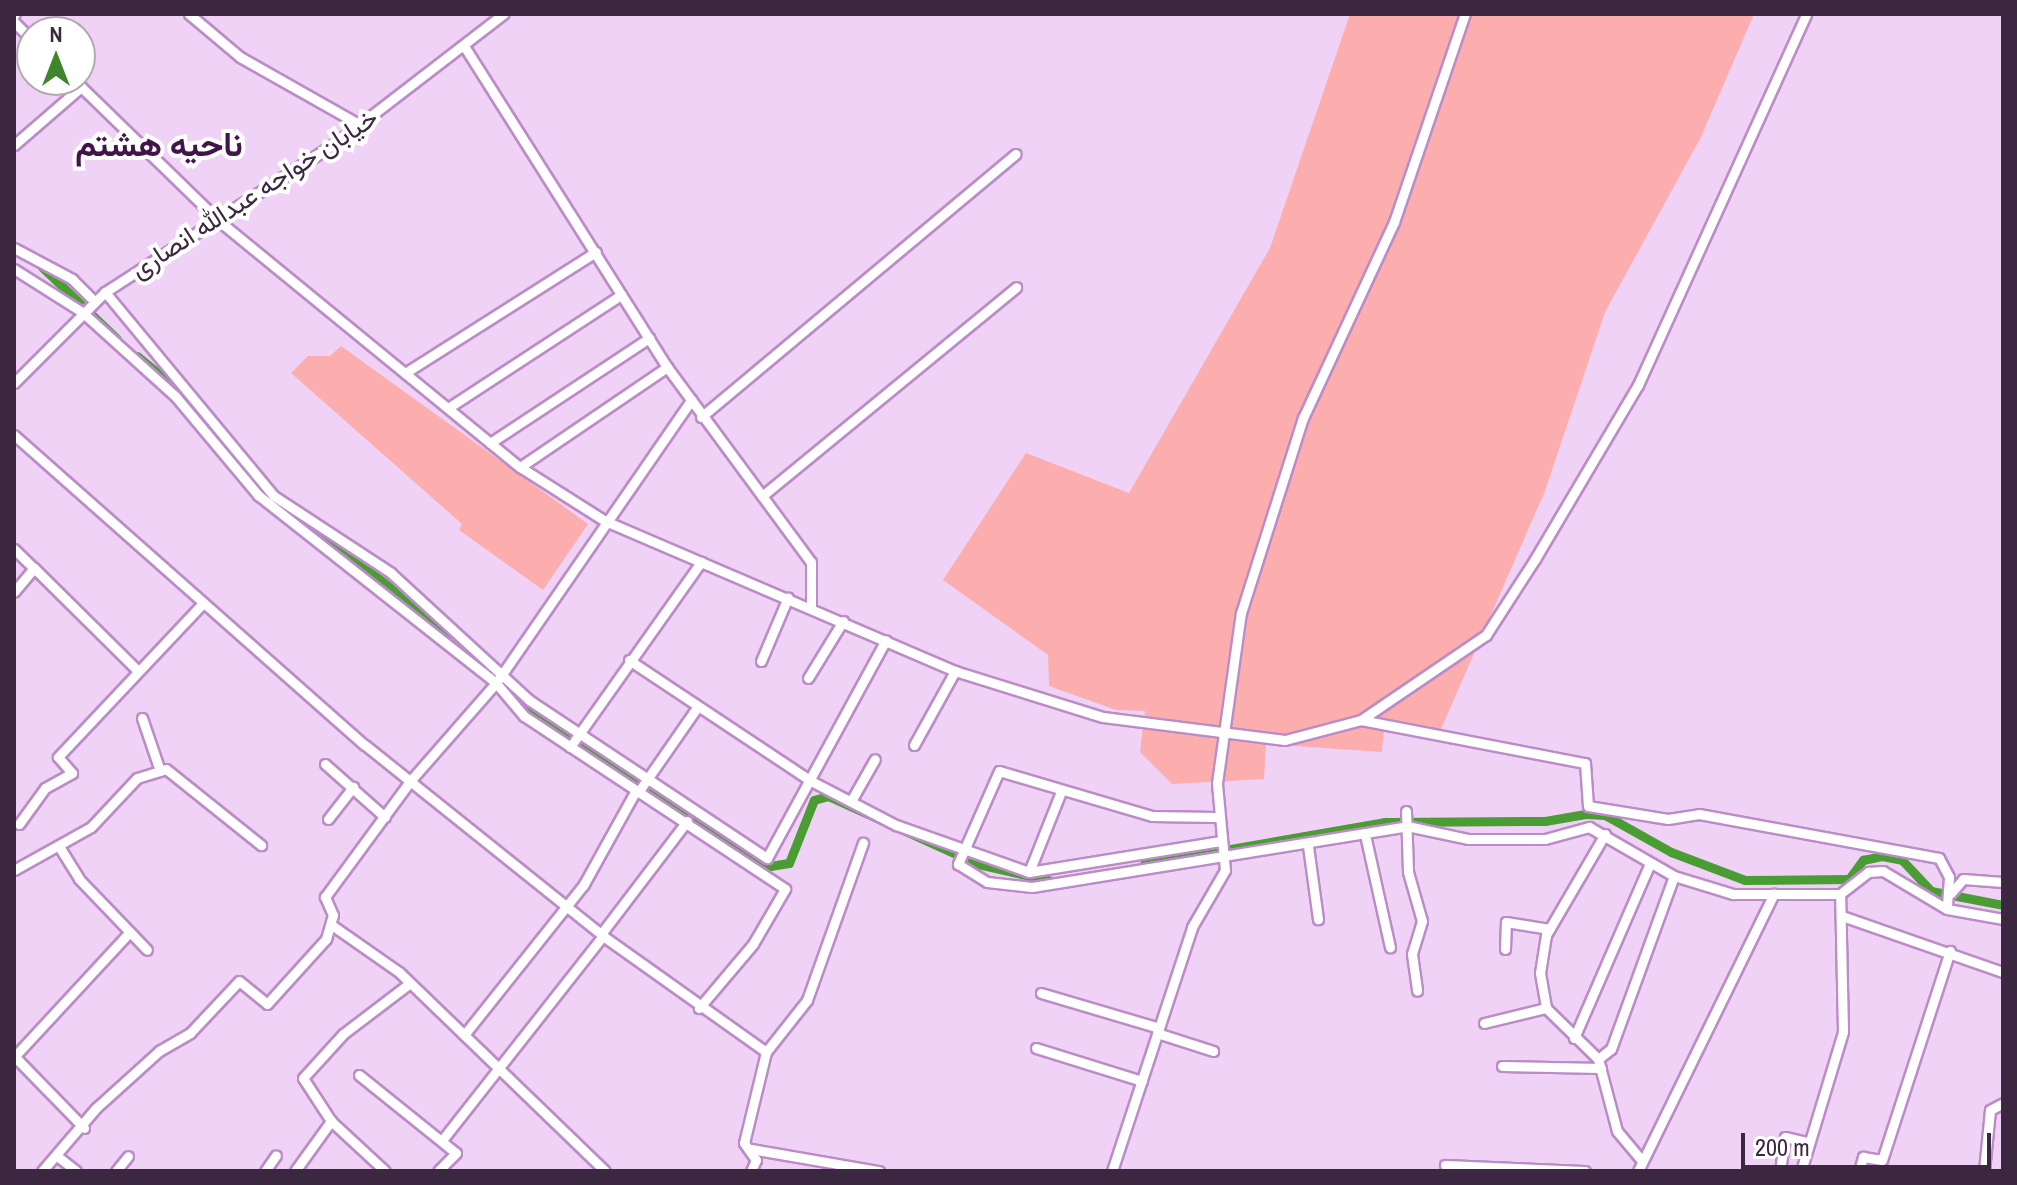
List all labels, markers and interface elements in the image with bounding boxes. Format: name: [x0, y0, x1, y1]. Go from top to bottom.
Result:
north arrow: [16, 16, 96, 96]
text: N: [49, 19, 63, 49]
street label: خیابان خواجه عبدالله انصاری: [125, 101, 383, 285]
district label: ناحیه هشتم: [75, 125, 243, 165]
scale bar: [1745, 1117, 1995, 1167]
text: 200 m: [1755, 1131, 1810, 1163]

